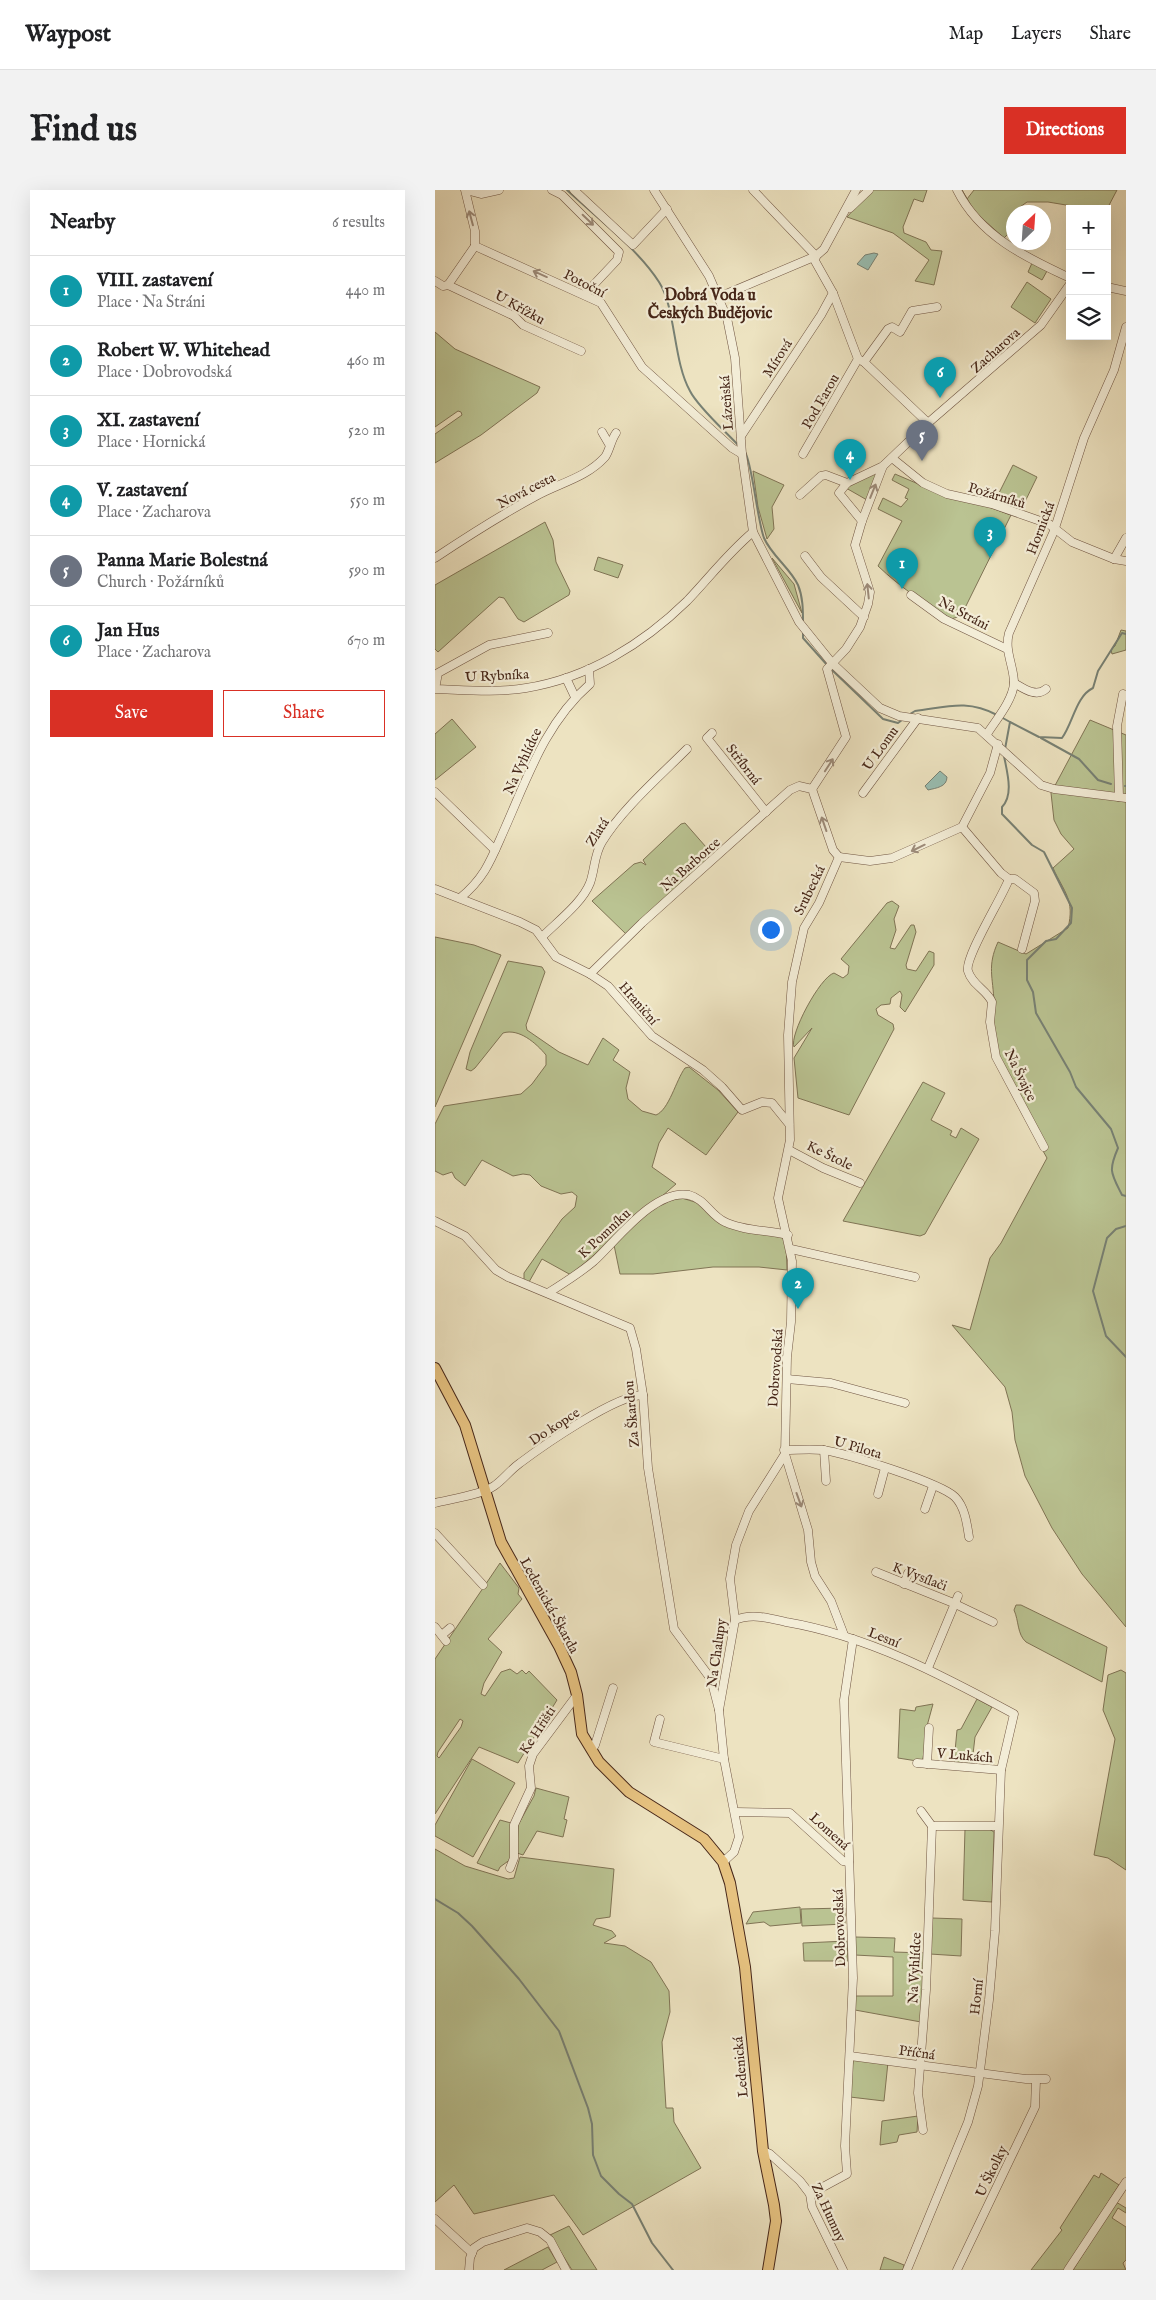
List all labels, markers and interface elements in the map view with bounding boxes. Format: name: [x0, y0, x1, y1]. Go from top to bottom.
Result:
text: Waypost: [25, 19, 111, 50]
text: Map: [949, 23, 983, 46]
text: Layers: [1011, 23, 1062, 46]
text: Share: [1090, 23, 1131, 46]
button: Directions: [1004, 107, 1126, 154]
text: Find us: [30, 108, 137, 153]
north arrow: [1006, 205, 1051, 250]
map controls: [1066, 205, 1111, 340]
button: +: [1066, 205, 1111, 250]
text: Nearby: [50, 209, 115, 236]
one-way arrow: [466, 210, 476, 226]
text: 6 results: [332, 213, 385, 233]
one-way arrow: [582, 214, 594, 226]
button: −: [1066, 250, 1111, 295]
street label: Potoční: [560, 266, 610, 303]
text: VIII. zastavení: [97, 269, 213, 293]
one-way arrow: [533, 269, 548, 279]
text: 1: [63, 281, 69, 301]
text: 440 m: [346, 281, 385, 301]
district label: Dobrá Voda u Českých Budějovic: [648, 286, 772, 324]
street label: U Křížku: [491, 287, 548, 329]
text: Place · Na Stráni: [97, 293, 205, 313]
button: layers: [1066, 295, 1111, 340]
street label: Zacharova: [967, 323, 1025, 378]
street label: Mírová: [759, 335, 797, 381]
text: Robert W. Whitehead: [97, 339, 270, 363]
text: 2: [62, 351, 70, 371]
text: 460 m: [347, 351, 385, 371]
pin: 6: [924, 357, 956, 398]
text: Place · Dobrovodská: [97, 363, 232, 383]
street label: Pod Farou: [798, 371, 844, 432]
street label: Lázeňská: [716, 374, 738, 431]
text: XI. zastavení: [97, 409, 199, 433]
pin: 5: [906, 420, 938, 461]
text: 3: [63, 421, 69, 441]
text: 520 m: [348, 421, 385, 441]
text: Place · Hornická: [97, 433, 205, 453]
pin: 4: [834, 439, 866, 480]
street label: Nová cesta: [494, 468, 559, 513]
text: V. zastavení: [97, 479, 187, 503]
street label: Požárníků: [966, 479, 1028, 513]
one-way arrow: [869, 484, 878, 499]
text: 4: [62, 491, 70, 511]
text: 550 m: [350, 491, 385, 511]
street label: Hornická: [1023, 499, 1060, 557]
text: Place · Zacharova: [97, 503, 211, 523]
pin: 3: [974, 517, 1006, 558]
pin: 1: [886, 548, 918, 589]
text: Panna Marie Bolestná: [97, 549, 268, 573]
text: 5: [63, 561, 69, 581]
text: 590 m: [349, 561, 385, 581]
text: Church · Požárníků: [97, 573, 224, 593]
one-way arrow: [863, 584, 873, 600]
street label: Na Stráni: [935, 593, 992, 635]
text: Jan Hus: [97, 619, 159, 643]
text: 6: [63, 631, 69, 651]
text: 670 m: [347, 631, 385, 651]
text: Place · Zacharova: [97, 643, 211, 663]
street label: U Rybníka: [465, 665, 530, 687]
button: Save: [50, 690, 213, 737]
button: Share: [223, 690, 385, 737]
street label: U Lomu: [859, 723, 903, 774]
street label: Na Vyhlídce: [500, 725, 546, 798]
street label: Stříbrná: [722, 741, 765, 789]
one-way arrow: [824, 759, 834, 773]
street label: Zlatá: [582, 814, 614, 850]
one-way arrow: [819, 816, 829, 832]
street label: Na Barborce: [657, 833, 725, 896]
one-way arrow: [911, 844, 926, 853]
street label: Srubecká: [790, 862, 830, 918]
your location: [758, 917, 784, 943]
street label: Hraniční: [615, 978, 663, 1030]
street label: Na Švajce: [1000, 1046, 1042, 1105]
street label: Ke Štole: [803, 1136, 857, 1175]
street label: K Pomníku: [575, 1205, 635, 1263]
pin: 2: [782, 1268, 814, 1309]
street label: Dobrovodská: [764, 1327, 788, 1408]
street label: Za Škardou: [619, 1380, 644, 1448]
street label: Do kopce: [526, 1404, 584, 1450]
street label: U Pilota: [832, 1433, 885, 1464]
one-way arrow: [795, 1492, 804, 1507]
street label: Ledenická-Škarda: [515, 1554, 584, 1657]
street label: K Vysílači: [890, 1558, 950, 1596]
street label: Na Chalupy: [703, 1617, 731, 1689]
street label: Lesní: [865, 1624, 903, 1653]
street label: Ke Hřišti: [516, 1703, 560, 1758]
street label: V Lukách: [935, 1744, 994, 1767]
street label: Lomená: [805, 1809, 854, 1855]
street label: Dobrovodská: [830, 1888, 850, 1967]
street label: Na Vyhlídce: [904, 1931, 926, 2004]
street label: Horní: [966, 1977, 988, 2016]
street label: Ledenická: [729, 2035, 753, 2098]
street label: Příčná: [898, 2042, 937, 2065]
street label: U Školky: [971, 2142, 1012, 2200]
street label: Za Humny: [807, 2180, 850, 2245]

